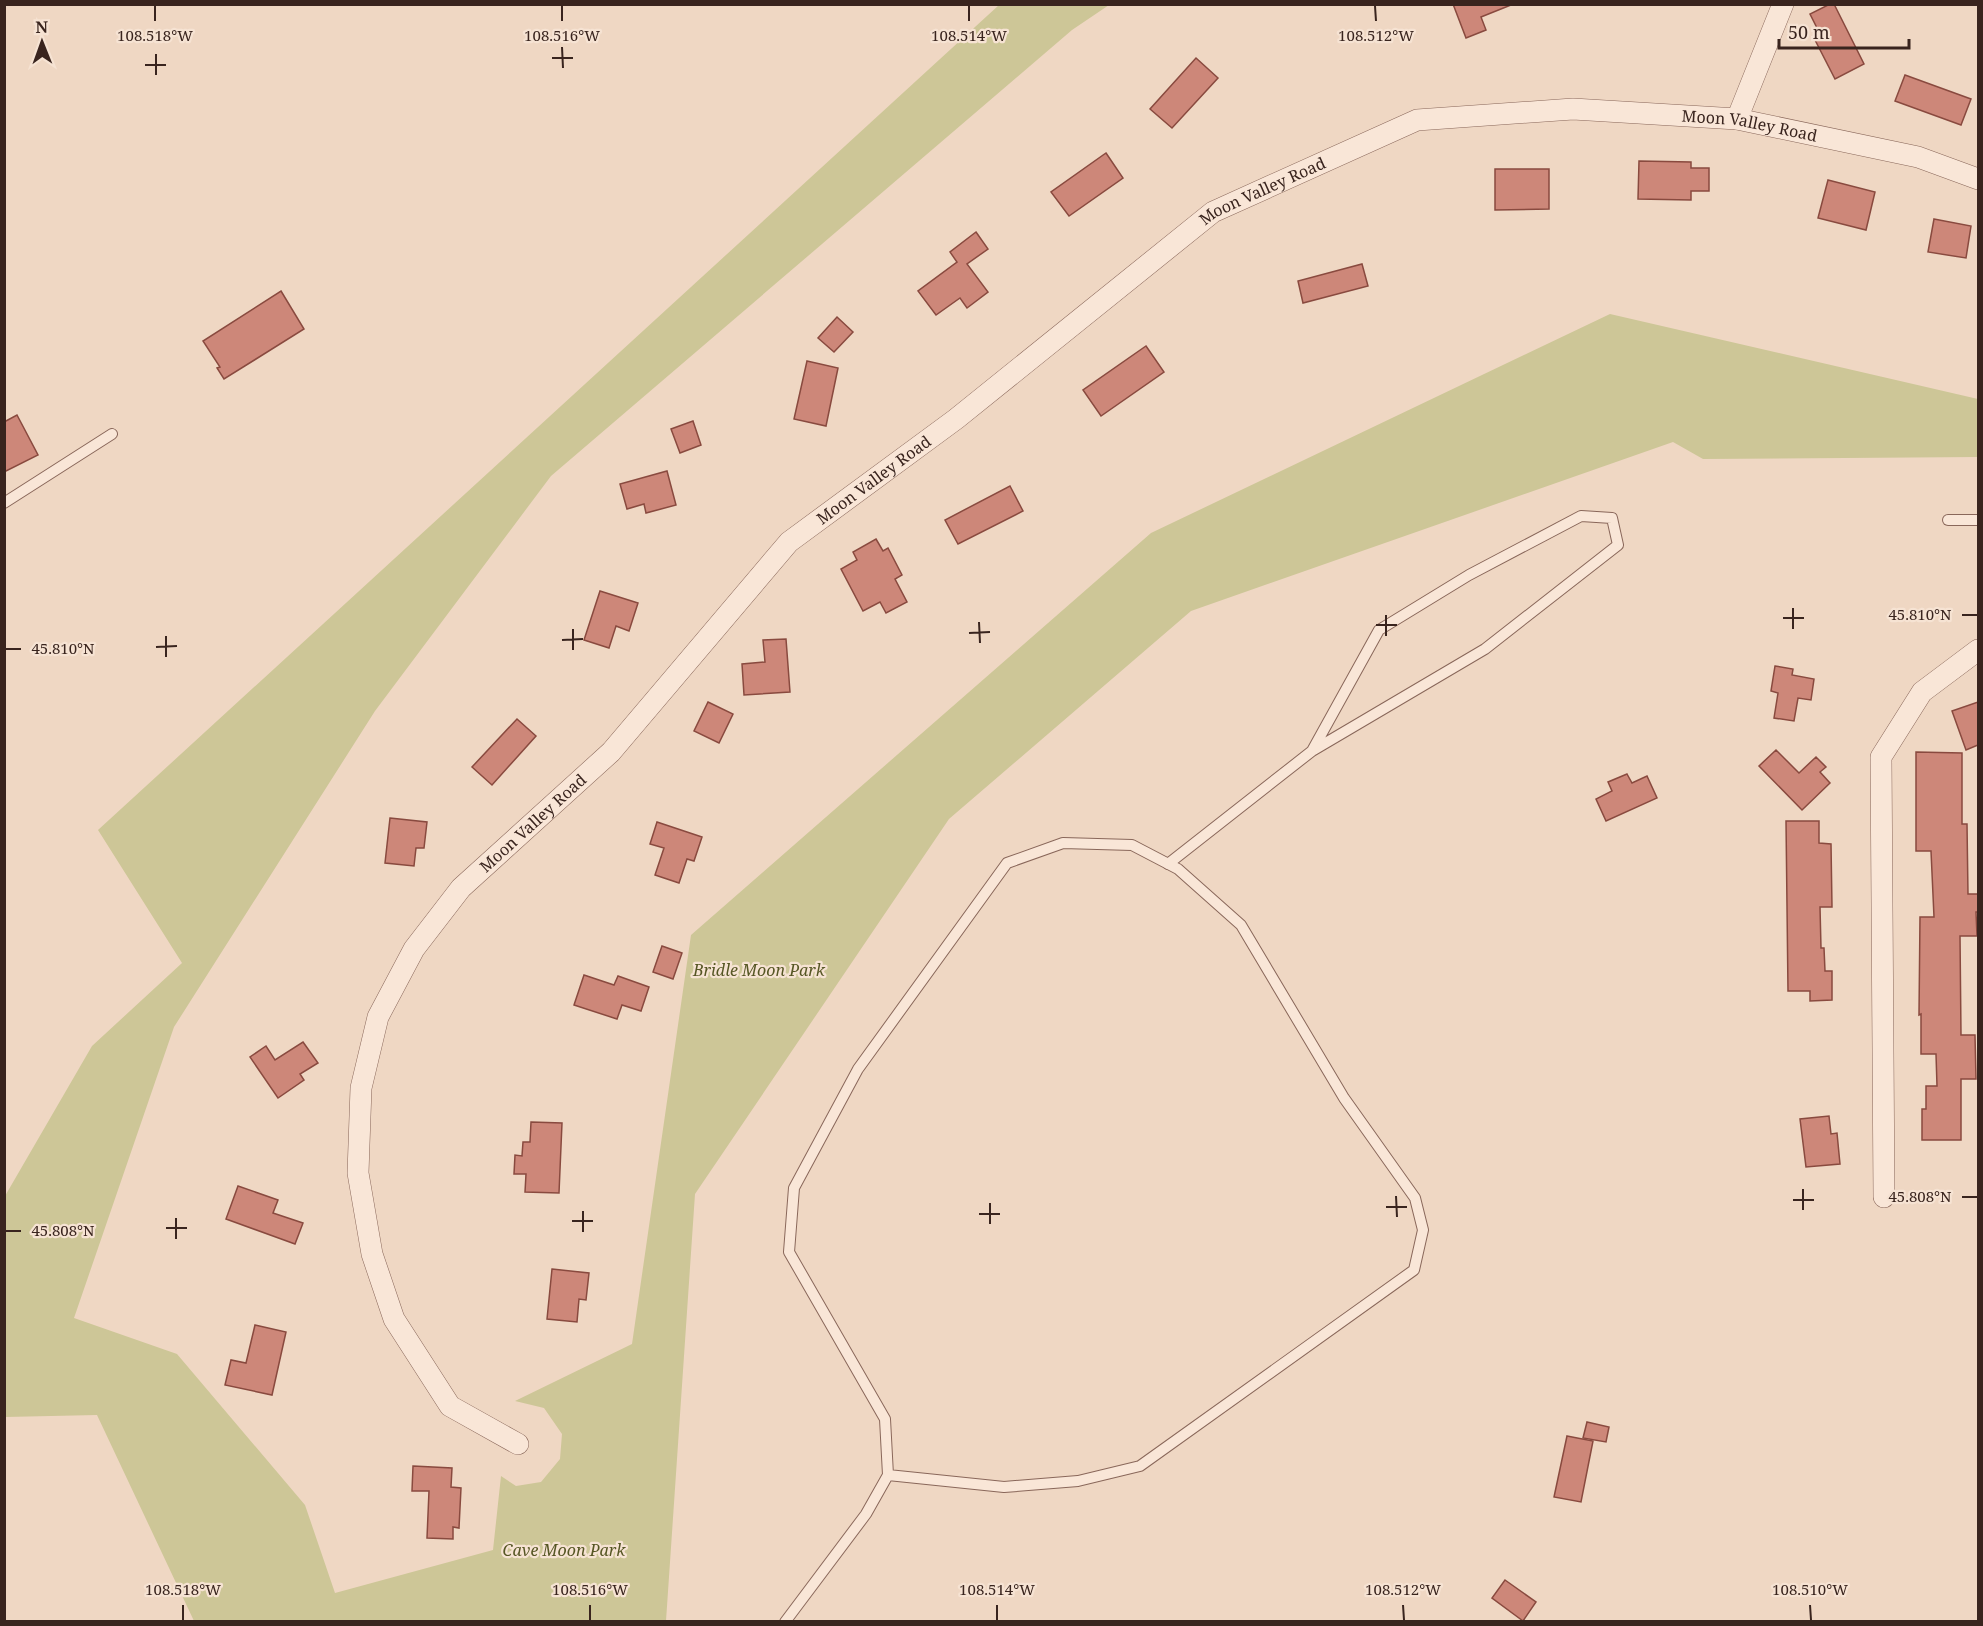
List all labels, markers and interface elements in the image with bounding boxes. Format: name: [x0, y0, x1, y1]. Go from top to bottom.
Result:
north arrow: [12, 12, 72, 72]
scale bar: [1779, 12, 1910, 50]
text: N: [35, 16, 49, 38]
text: 50 m: [1788, 20, 1830, 44]
text: 108.518°W: [117, 25, 193, 45]
text: 108.516°W: [524, 25, 600, 45]
text: 108.514°W: [931, 25, 1007, 45]
text: 108.512°W: [1338, 25, 1414, 45]
street label: Moon Valley Road: [1681, 105, 1819, 147]
street label: Moon Valley Road: [1194, 152, 1329, 230]
street label: Moon Valley Road: [812, 430, 935, 529]
text: 45.810°N: [1888, 604, 1952, 624]
text: 45.810°N: [31, 638, 95, 658]
street label: Moon Valley Road: [475, 769, 591, 877]
park label: Bridle Moon Park: [692, 959, 826, 981]
text: 45.808°N: [1888, 1186, 1952, 1206]
text: 45.808°N: [31, 1220, 95, 1240]
park label: Cave Moon Park: [503, 1539, 626, 1561]
text: 108.518°W: [145, 1579, 221, 1599]
text: 108.516°W: [552, 1579, 628, 1599]
text: 108.514°W: [959, 1579, 1035, 1599]
text: 108.512°W: [1365, 1579, 1441, 1599]
text: 108.510°W: [1772, 1579, 1848, 1599]

